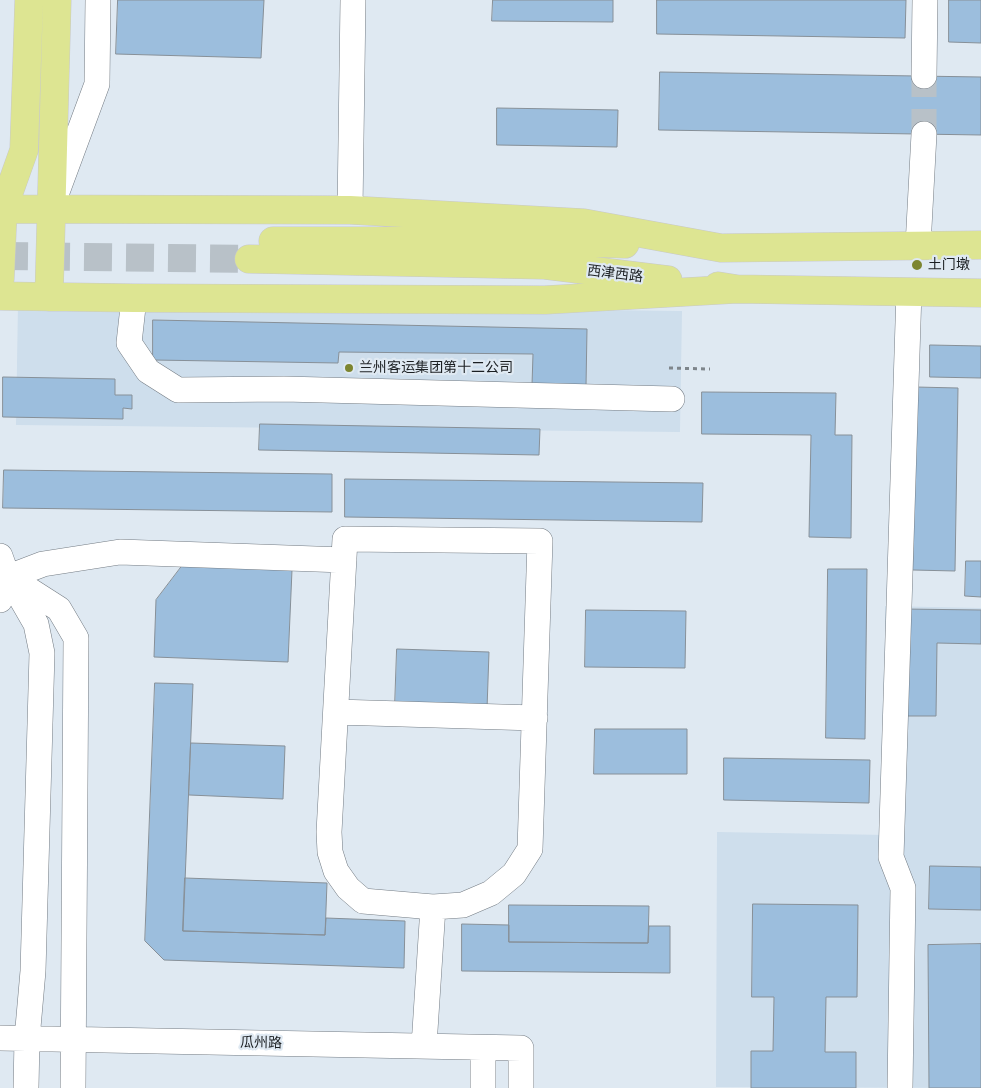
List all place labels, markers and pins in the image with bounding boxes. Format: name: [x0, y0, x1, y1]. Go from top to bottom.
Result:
place label: 土门墩: [928, 257, 970, 273]
marker: 土门墩: [910, 258, 924, 272]
place label: 兰州客运集团第十二公司: [359, 360, 513, 376]
marker: 兰州客运集团第十二公司: [343, 362, 355, 374]

